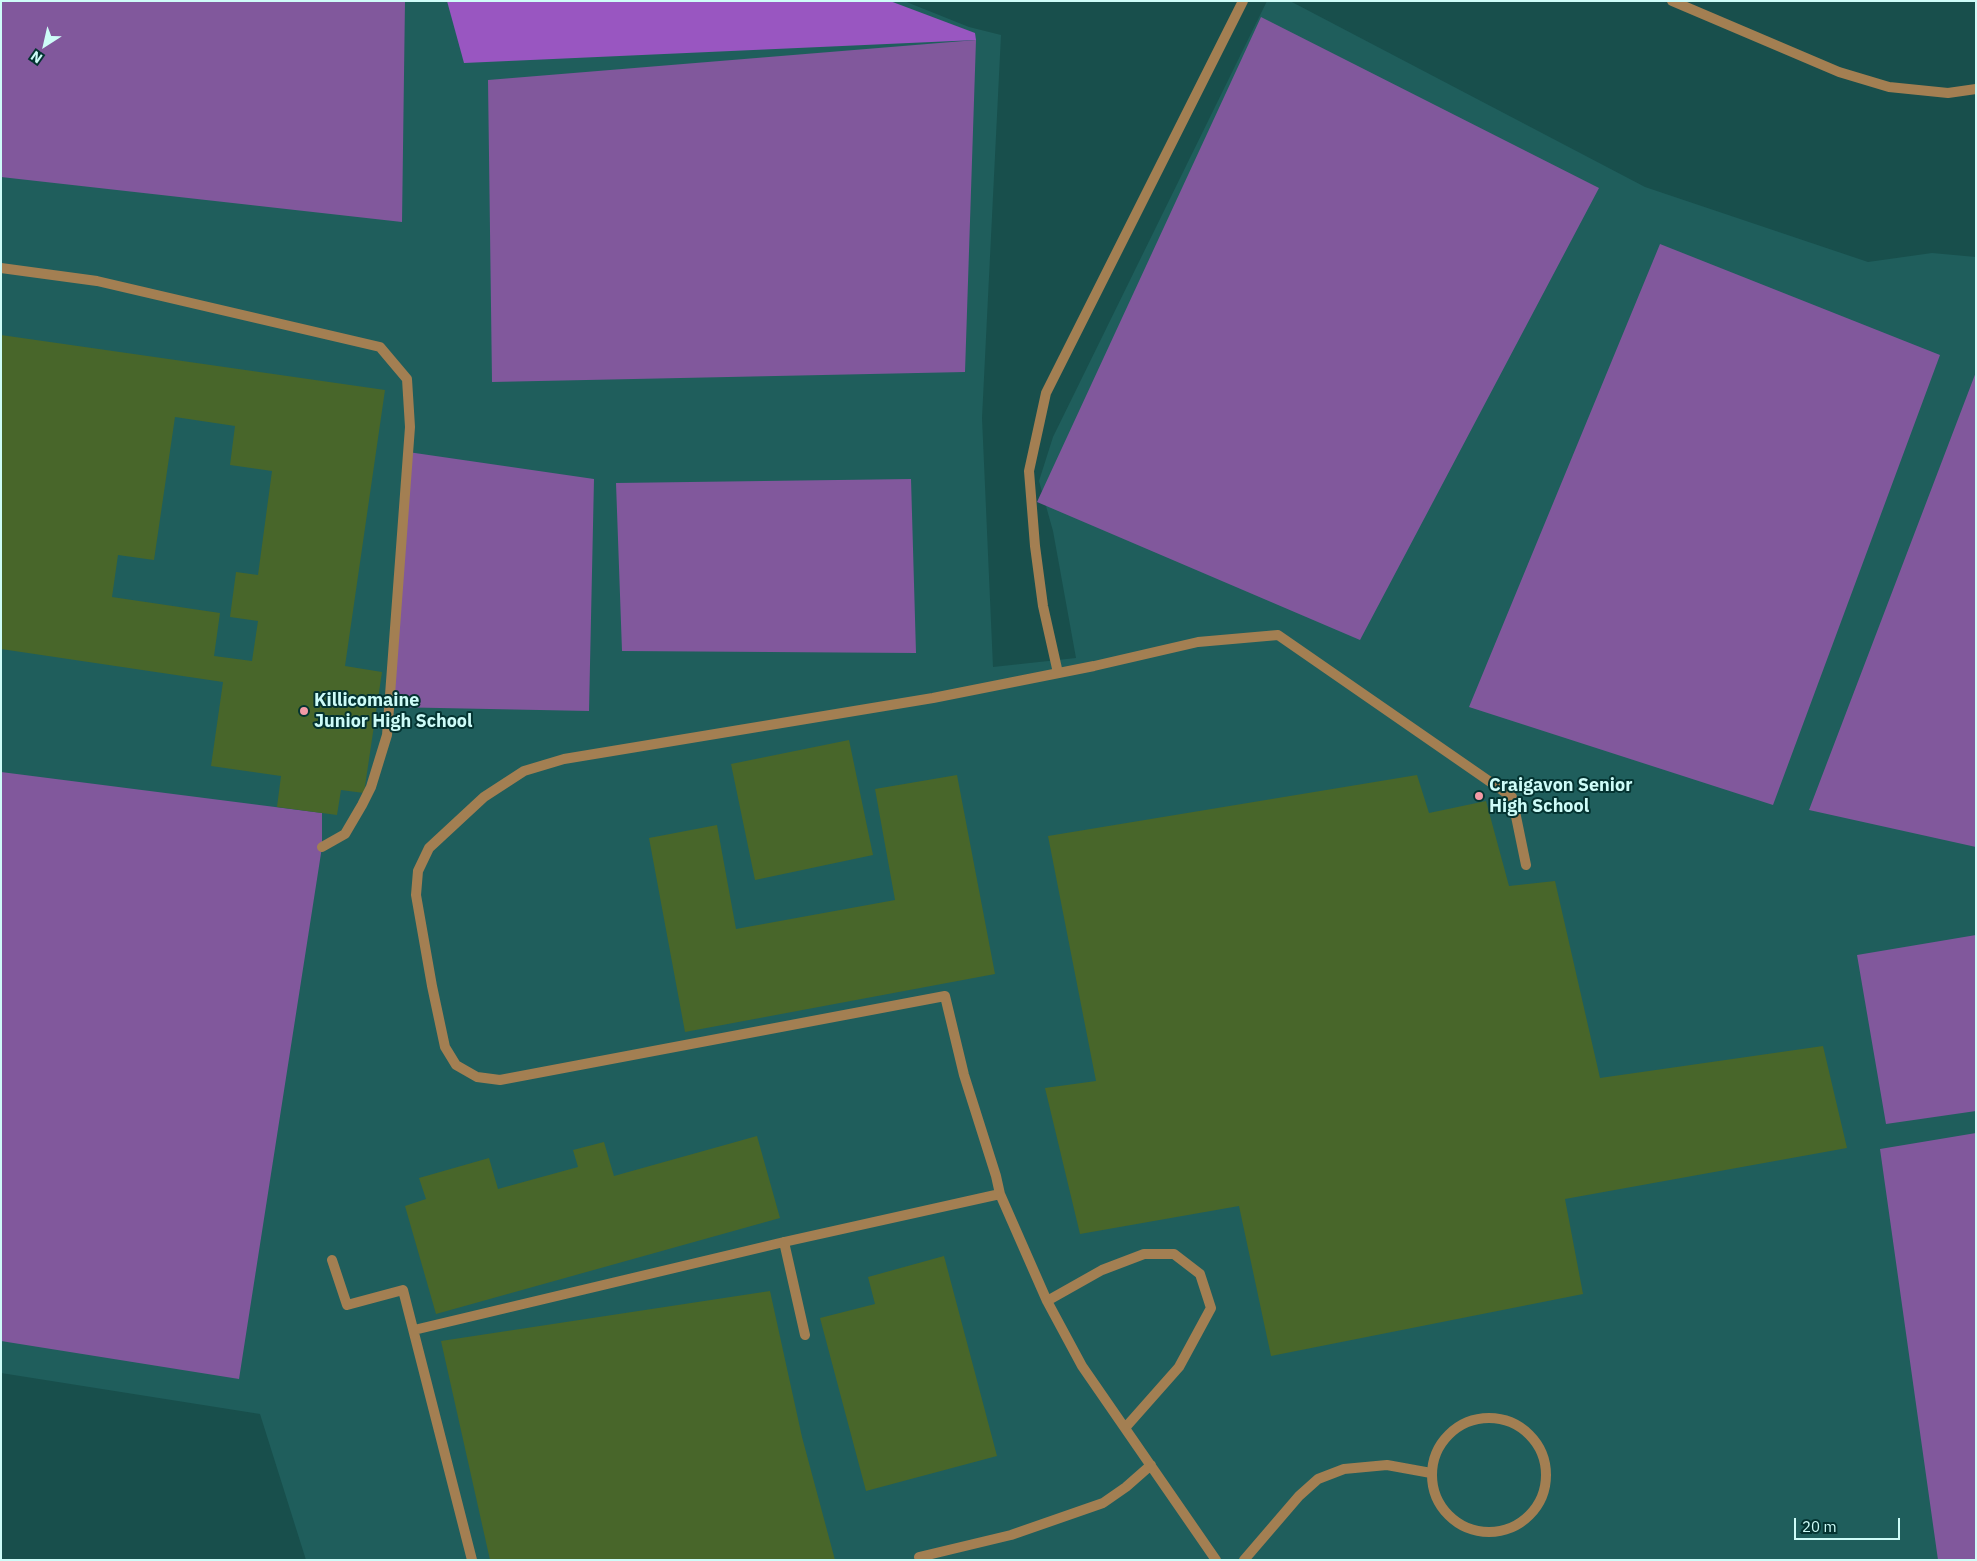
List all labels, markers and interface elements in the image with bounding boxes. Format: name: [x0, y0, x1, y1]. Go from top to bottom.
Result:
north arrow: [20, 20, 70, 70]
text: N: [27, 47, 46, 68]
place label: Killicomaine Junior High School: [314, 690, 472, 732]
marker: Killicomaine Junior High School: [298, 705, 310, 717]
place label: Craigavon Senior High School: [1489, 775, 1632, 818]
marker: Craigavon Senior High School: [1473, 790, 1485, 802]
scale bar: [1797, 1508, 1903, 1540]
text: 20 m: [1802, 1517, 1837, 1536]

